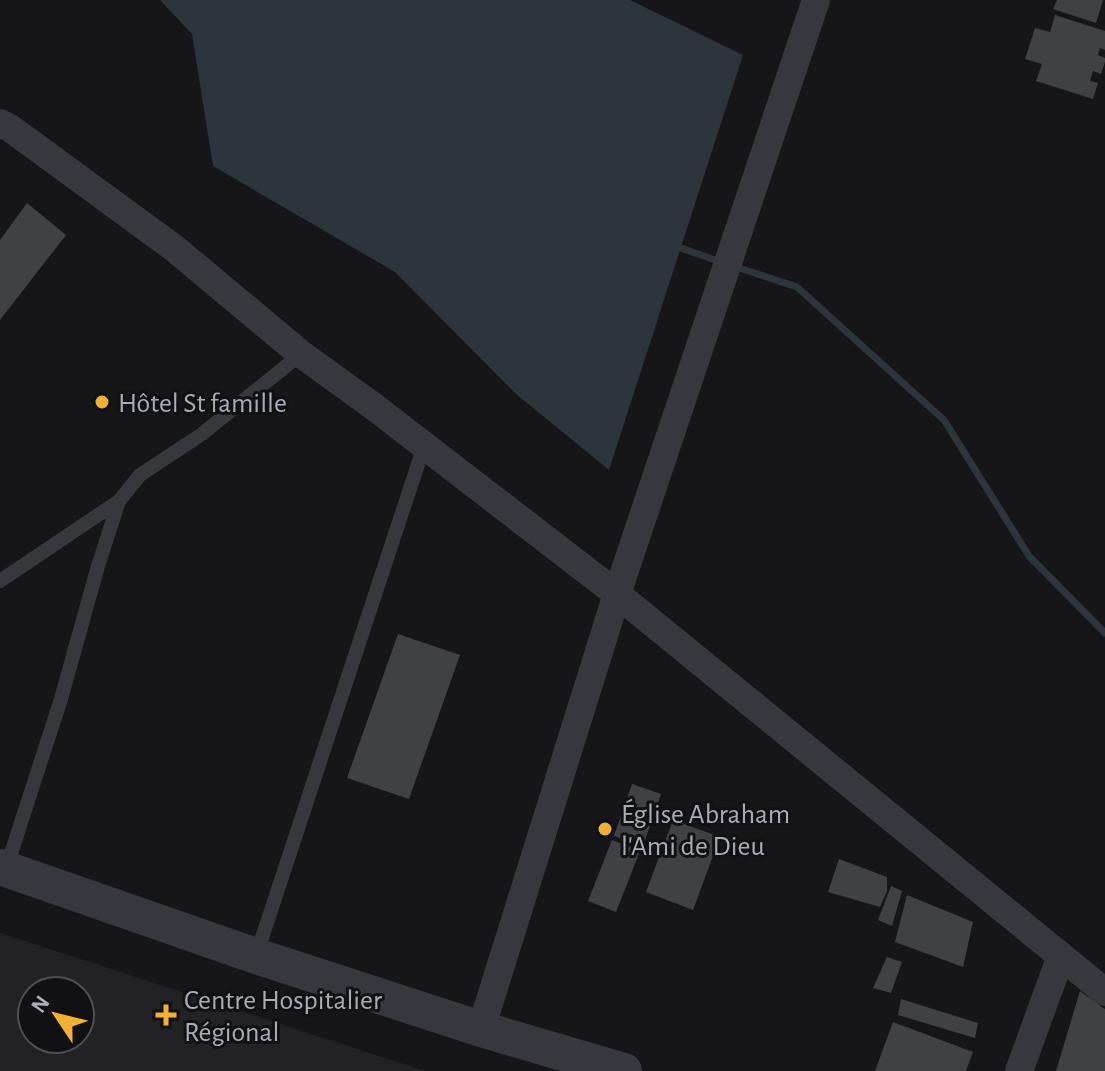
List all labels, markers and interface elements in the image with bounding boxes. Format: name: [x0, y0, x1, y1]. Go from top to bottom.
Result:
place label: Hôtel St famille: [118, 390, 287, 418]
marker: Hôtel St famille: [93, 393, 111, 411]
place label: Église Abraham l'Ami de Dieu: [621, 798, 790, 861]
marker: Église Abraham l'Ami de Dieu: [596, 820, 614, 838]
north arrow: [16, 975, 96, 1055]
place label: Centre Hospitalier Régional: [184, 987, 382, 1047]
text: N: [27, 992, 54, 1017]
marker: Centre Hospitalier Régional: [155, 1004, 177, 1026]

